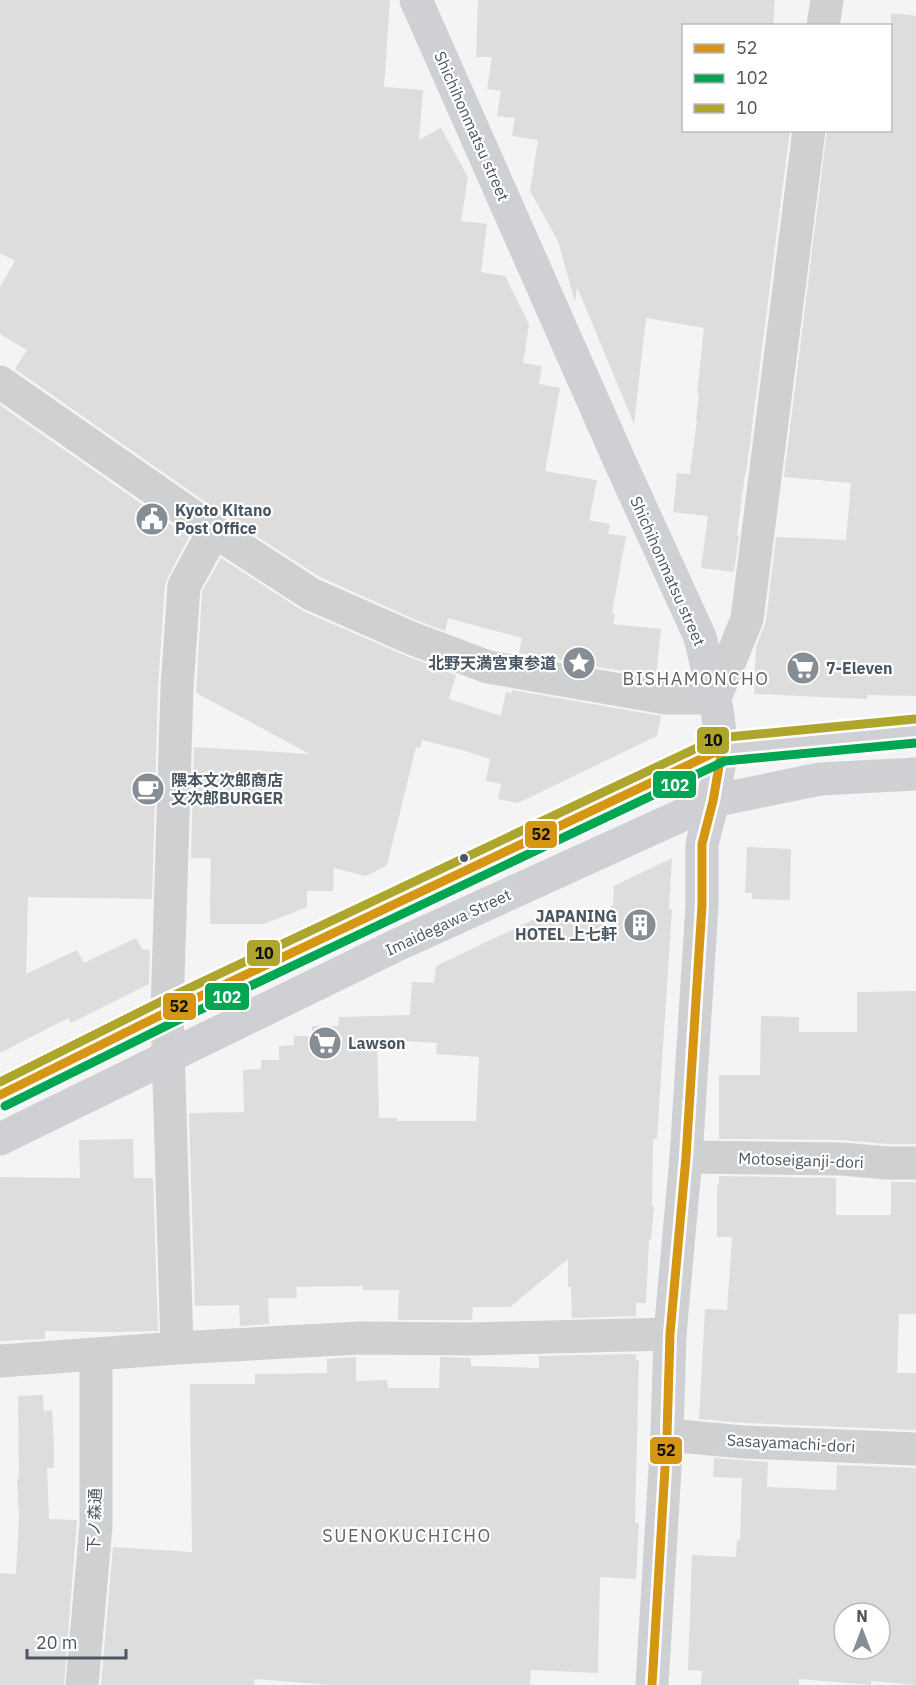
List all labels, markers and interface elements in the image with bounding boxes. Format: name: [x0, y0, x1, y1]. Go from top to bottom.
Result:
legend: [682, 24, 892, 132]
text: 52: [736, 36, 758, 59]
street label: Shichihonmatsu street: [430, 48, 514, 204]
text: 102: [736, 66, 768, 89]
text: 10: [736, 96, 758, 119]
street label: Shichihonmatsu street: [626, 493, 710, 649]
place label: Kyoto Kitano Post Office: [175, 500, 272, 538]
public building icon: Kyoto Kitano Post Office: [134, 501, 170, 537]
place icon: 北野天満宮東参道: [561, 645, 597, 681]
supermarket icon: 7-Eleven: [785, 650, 821, 686]
place label: 北野天満宮東参道: [428, 653, 556, 673]
place label: 7-Eleven: [826, 658, 892, 678]
district label: BISHAMONCHO: [623, 667, 769, 690]
line badge: 10: [696, 726, 730, 755]
text: 10: [703, 730, 723, 750]
place label: 隈本文次郎商店 文次郎BURGER: [171, 770, 284, 808]
line badge: 102: [652, 770, 697, 799]
cafe icon: 隈本文次郎商店 文次郎BURGER: [130, 771, 166, 807]
text: 102: [661, 775, 689, 795]
line badge: 52: [524, 820, 558, 849]
text: 52: [531, 824, 551, 844]
unlabelled marker: [458, 852, 470, 864]
street label: Imaidegawa Street: [382, 884, 514, 960]
place label: JAPANING HOTEL 上七軒: [515, 906, 617, 944]
building icon: JAPANING HOTEL 上七軒: [622, 907, 658, 943]
line badge: 10: [246, 939, 281, 967]
text: 10: [254, 943, 274, 963]
line badge: 102: [204, 982, 250, 1011]
text: 102: [213, 987, 241, 1007]
line badge: 52: [162, 992, 197, 1021]
text: 52: [169, 996, 189, 1016]
supermarket icon: Lawson: [307, 1025, 343, 1061]
place label: Lawson: [348, 1033, 406, 1053]
street label: Motoseiganji-dori: [738, 1148, 864, 1172]
street label: Sasayamachi-dori: [726, 1430, 856, 1456]
line badge: 52: [649, 1436, 683, 1465]
text: 52: [656, 1440, 676, 1460]
street label: 下ノ森通: [83, 1488, 105, 1552]
district label: SUENOKUCHICHO: [322, 1524, 492, 1547]
north arrow: [832, 1601, 892, 1661]
text: N: [856, 1606, 868, 1626]
scale bar: [27, 1622, 126, 1660]
text: 20 m: [36, 1631, 78, 1654]

